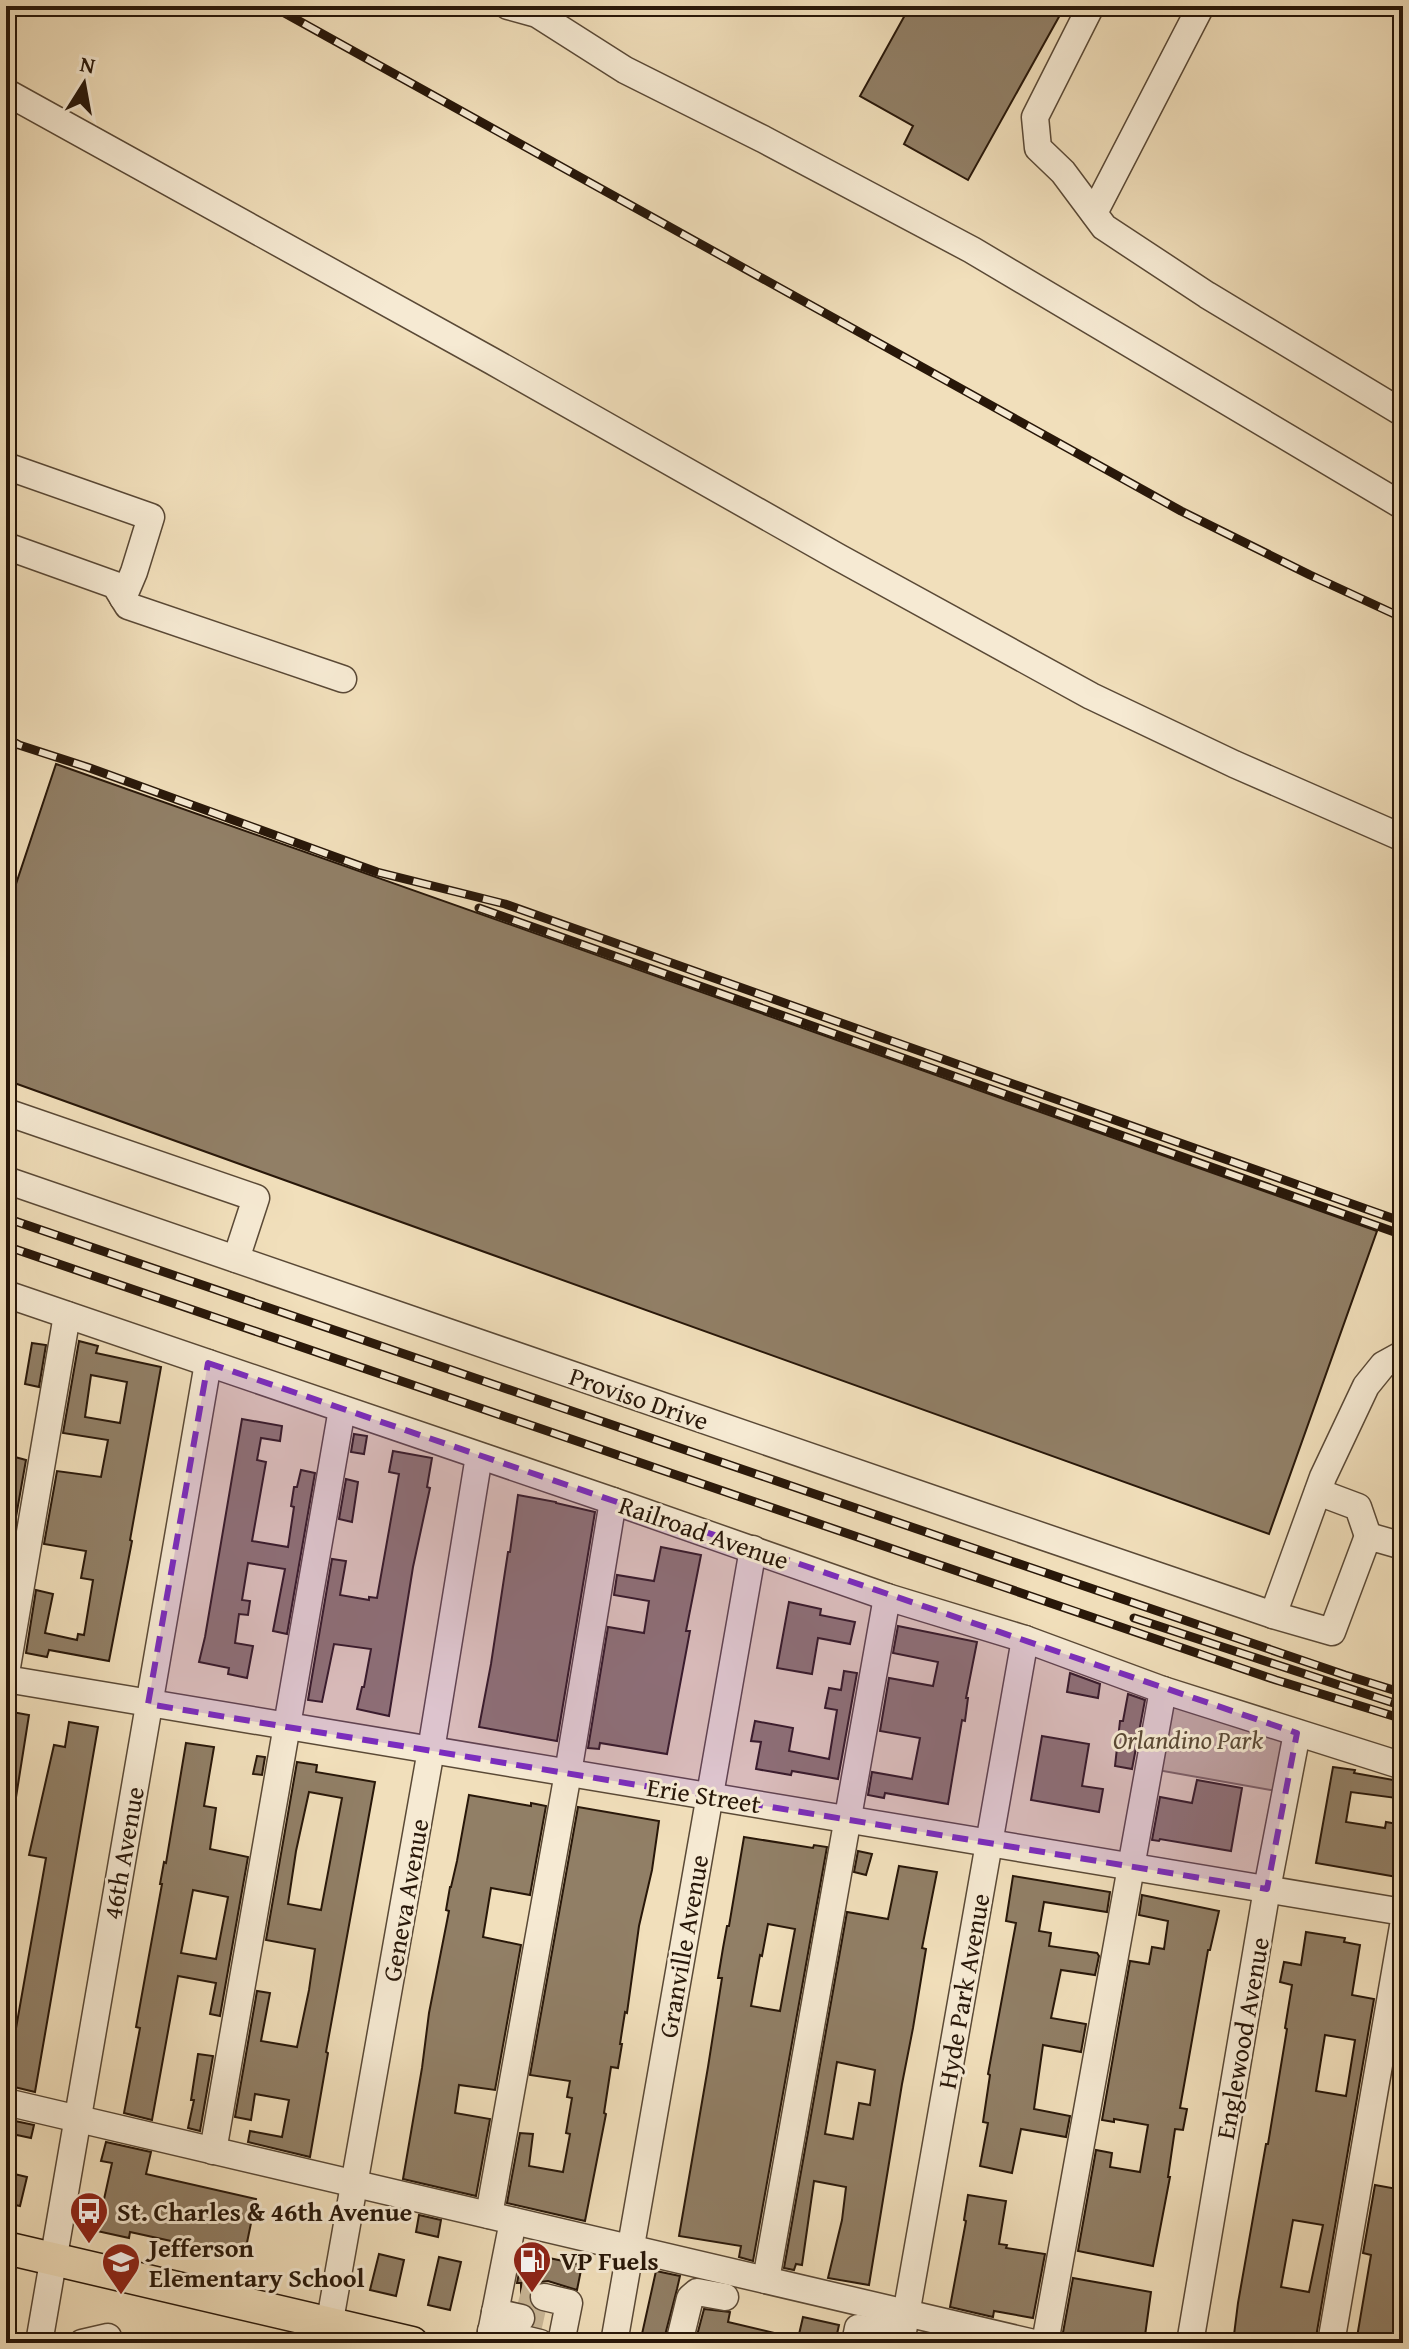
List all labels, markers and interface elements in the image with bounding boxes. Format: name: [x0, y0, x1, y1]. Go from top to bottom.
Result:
north arrow: [44, 44, 124, 124]
text: N: [78, 47, 98, 82]
street label: Proviso Drive: [564, 1356, 714, 1440]
street label: Railroad Avenue: [614, 1485, 794, 1579]
park label: Orlandino Park: [1113, 1720, 1263, 1759]
street label: Erie Street: [644, 1767, 764, 1823]
street label: 46th Avenue: [92, 1783, 154, 1923]
street label: Geneva Avenue: [371, 1816, 439, 1984]
street label: Granville Avenue: [648, 1851, 718, 2041]
street label: Hyde Park Avenue: [927, 1890, 999, 2092]
street label: Englewood Avenue: [1205, 1934, 1279, 2142]
bus stop icon: St. Charles & 46th Avenue: [68, 2190, 110, 2245]
place label: St. Charles & 46th Avenue: [117, 2192, 413, 2231]
place label: Jefferson Elementary School: [145, 2228, 365, 2297]
fuel station icon: VP Fuels: [511, 2239, 553, 2294]
school or university icon: Jefferson Elementary School: [100, 2241, 142, 2296]
place label: VP Fuels: [560, 2241, 659, 2280]

